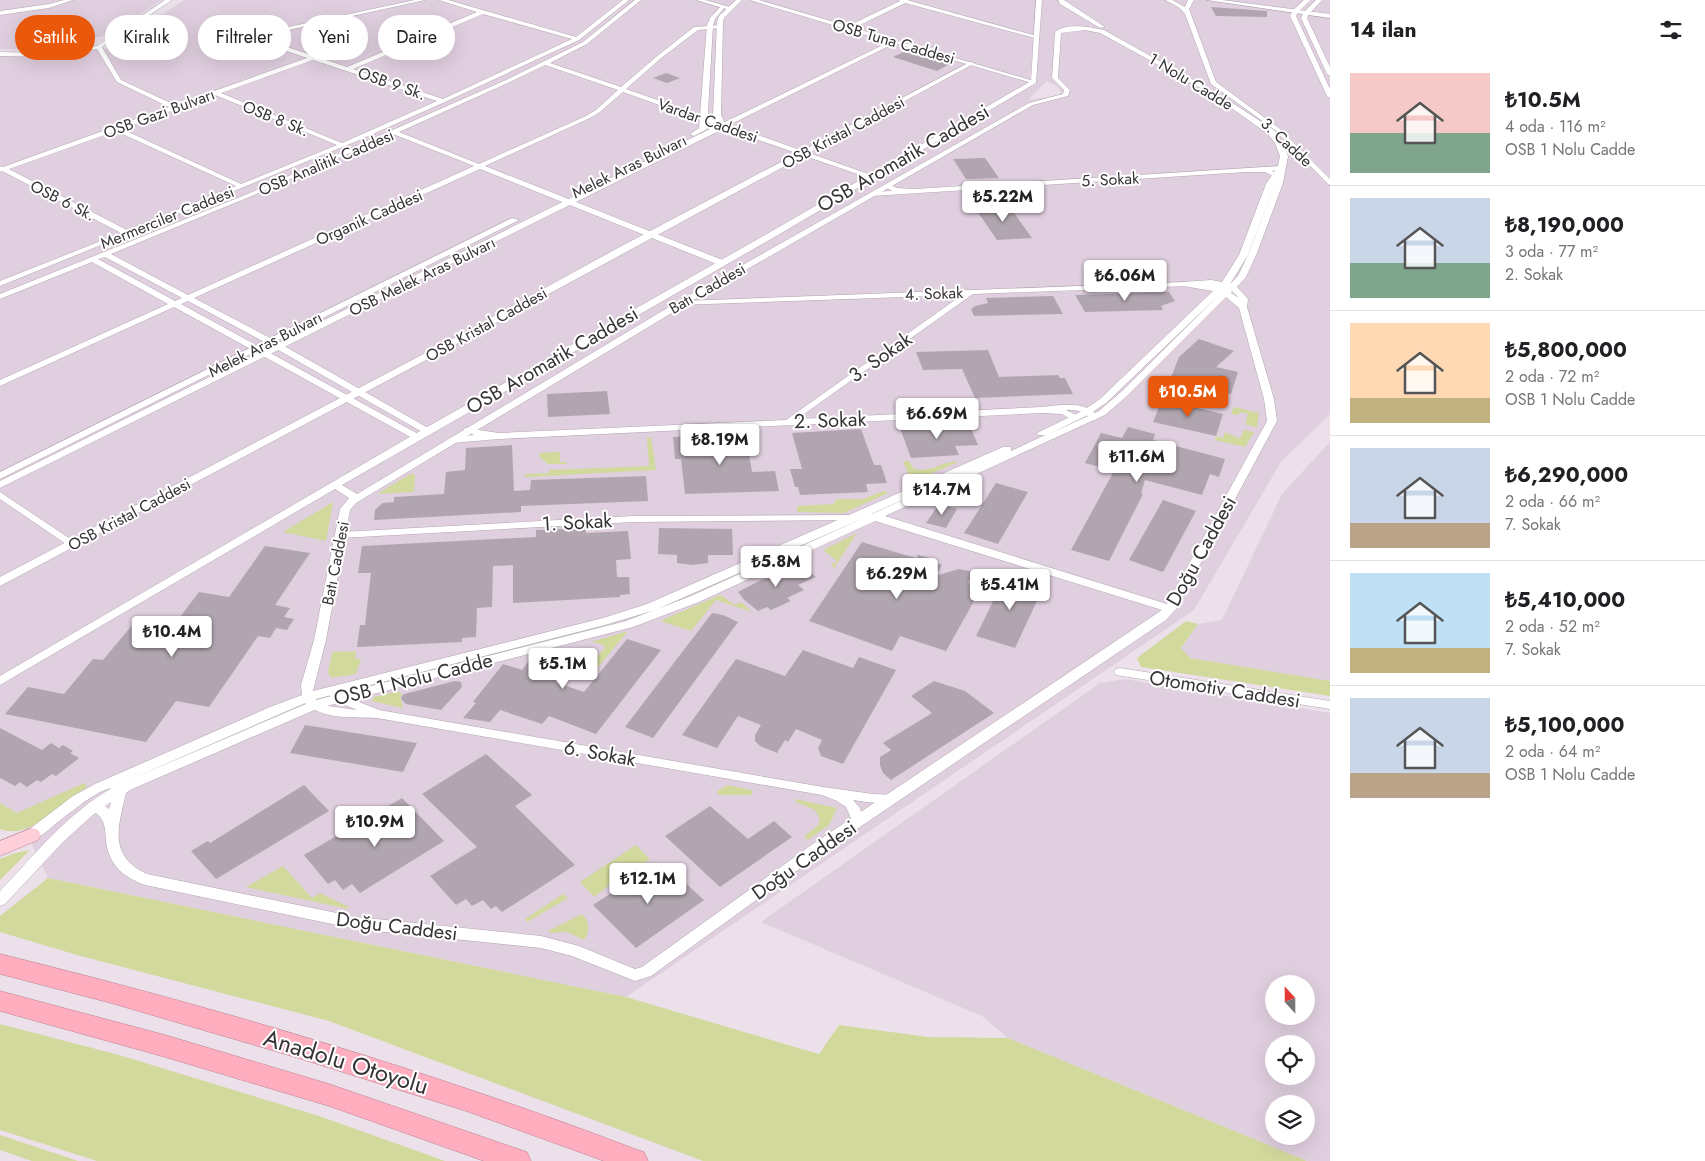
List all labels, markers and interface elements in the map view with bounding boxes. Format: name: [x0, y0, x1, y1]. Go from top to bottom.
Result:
street label: OSB Tuna Caddesi: [830, 13, 958, 70]
chip: Satılık: [15, 15, 95, 60]
chip: Kiralık: [105, 15, 188, 60]
chip: Filtreler: [198, 15, 291, 60]
chip: Yeni: [301, 15, 368, 60]
chip: Daire: [378, 15, 455, 60]
text: 14 ilan: [1350, 15, 1417, 45]
icon: filters: [1657, 16, 1685, 44]
street label: 1 Nolu Cadde: [1144, 47, 1237, 116]
street label: OSB 9 Sk.: [355, 61, 429, 106]
street label: OSB Gazi Bulvarı: [100, 83, 218, 144]
text: ₺10.5M: [1505, 85, 1581, 115]
street label: OSB Kristal Caddesi: [778, 90, 909, 175]
street label: Vardar Caddesi: [654, 93, 761, 148]
icon: home: [1390, 93, 1450, 153]
street label: OSB 8 Sk.: [239, 95, 312, 142]
street label: OSB Aromatik Caddesi: [812, 97, 995, 220]
street label: 3. Cadde: [1256, 112, 1318, 172]
text: 4 oda · 116 m²: [1505, 115, 1606, 138]
street label: OSB Analitik Caddesi: [255, 124, 398, 201]
street label: Melek Aras Bulvarı: [568, 129, 691, 204]
text: OSB 1 Nolu Cadde: [1505, 138, 1635, 161]
street label: 5. Sokak: [1081, 166, 1140, 192]
street label: OSB 6 Sk.: [26, 174, 99, 227]
street label: Mermerciler Caddesi: [97, 180, 238, 255]
pin: ₺5.22M: [962, 180, 1044, 223]
street label: Organik Caddesi: [312, 184, 426, 251]
text: ₺5.22M: [973, 185, 1033, 208]
text: ₺8,190,000: [1505, 210, 1624, 240]
icon: home: [1390, 218, 1450, 278]
street label: OSB Melek Aras Bulvarı: [345, 231, 499, 322]
text: 3 oda · 77 m²: [1505, 240, 1598, 263]
street label: Batı Caddesi: [665, 257, 750, 320]
pin: ₺6.06M: [1084, 260, 1166, 302]
text: 2. Sokak: [1505, 263, 1563, 286]
text: ₺6.06M: [1095, 264, 1155, 287]
street label: OSB Kristal Caddesi: [421, 281, 551, 367]
street label: 4. Sokak: [905, 281, 964, 306]
street label: OSB Aromatik Caddesi: [461, 299, 644, 422]
street label: Melek Aras Bulvarı: [204, 306, 326, 383]
street label: 3. Sokak: [843, 325, 918, 390]
text: ₺5,800,000: [1505, 335, 1627, 365]
icon: home: [1390, 343, 1450, 403]
text: 2 oda · 72 m²: [1505, 365, 1599, 388]
pin: ₺10.5M: [1147, 376, 1229, 418]
text: ₺10.5M: [1159, 380, 1217, 403]
text: OSB 1 Nolu Cadde: [1505, 388, 1635, 411]
pin: ₺6.69M: [896, 398, 978, 440]
text: ₺6.69M: [907, 402, 967, 425]
street label: 2. Sokak: [793, 405, 867, 436]
pin: ₺8.19M: [679, 424, 761, 466]
text: ₺8.19M: [691, 428, 749, 451]
pin: ₺11.6M: [1096, 440, 1178, 483]
text: ₺11.6M: [1109, 445, 1165, 468]
text: ₺6,290,000: [1505, 460, 1628, 490]
icon: home: [1390, 468, 1450, 528]
street label: OSB Kristal Caddesi: [64, 472, 195, 557]
pin: ₺14.7M: [901, 474, 983, 516]
text: ₺14.7M: [913, 478, 971, 501]
text: 2 oda · 66 m²: [1505, 490, 1600, 513]
street label: Doğu Caddesi: [1159, 491, 1244, 612]
street label: 1. Sokak: [541, 506, 613, 539]
text: 7. Sokak: [1505, 513, 1561, 536]
street label: Batı Caddesi: [316, 519, 355, 607]
pin: ₺5.8M: [741, 546, 811, 588]
text: ₺5.8M: [752, 550, 800, 573]
pin: ₺6.29M: [856, 558, 938, 600]
text: ₺6.29M: [867, 562, 927, 585]
pin: ₺5.41M: [969, 568, 1051, 611]
text: ₺5.41M: [981, 573, 1039, 596]
text: ₺5,410,000: [1505, 585, 1625, 615]
icon: home: [1390, 593, 1450, 653]
text: 2 oda · 52 m²: [1505, 615, 1600, 638]
pin: ₺10.4M: [131, 616, 213, 658]
text: ₺10.4M: [143, 620, 201, 643]
text: 7. Sokak: [1505, 638, 1561, 661]
street label: OSB 1 Nolu Cadde: [331, 646, 496, 713]
pin: ₺5.1M: [528, 648, 598, 690]
text: ₺5.1M: [539, 652, 587, 675]
street label: Otomotiv Caddesi: [1147, 663, 1303, 716]
text: ₺5,100,000: [1505, 710, 1624, 740]
icon: home: [1390, 718, 1450, 778]
street label: 6. Sokak: [562, 733, 638, 774]
text: 2 oda · 64 m²: [1505, 740, 1600, 763]
text: OSB 1 Nolu Cadde: [1505, 763, 1635, 786]
pin: ₺10.9M: [334, 806, 416, 848]
text: ₺10.9M: [346, 810, 404, 833]
street label: Doğu Caddesi: [746, 814, 863, 907]
pin: ₺12.1M: [607, 862, 689, 905]
text: ₺12.1M: [620, 867, 676, 890]
street label: Doğu Caddesi: [335, 905, 459, 948]
north arrow: [1265, 975, 1315, 1025]
map controls: [1265, 975, 1315, 1145]
street label: Anadolu Otoyolu: [259, 1020, 433, 1103]
button: locate: [1265, 1035, 1315, 1085]
button: layers: [1265, 1095, 1315, 1145]

